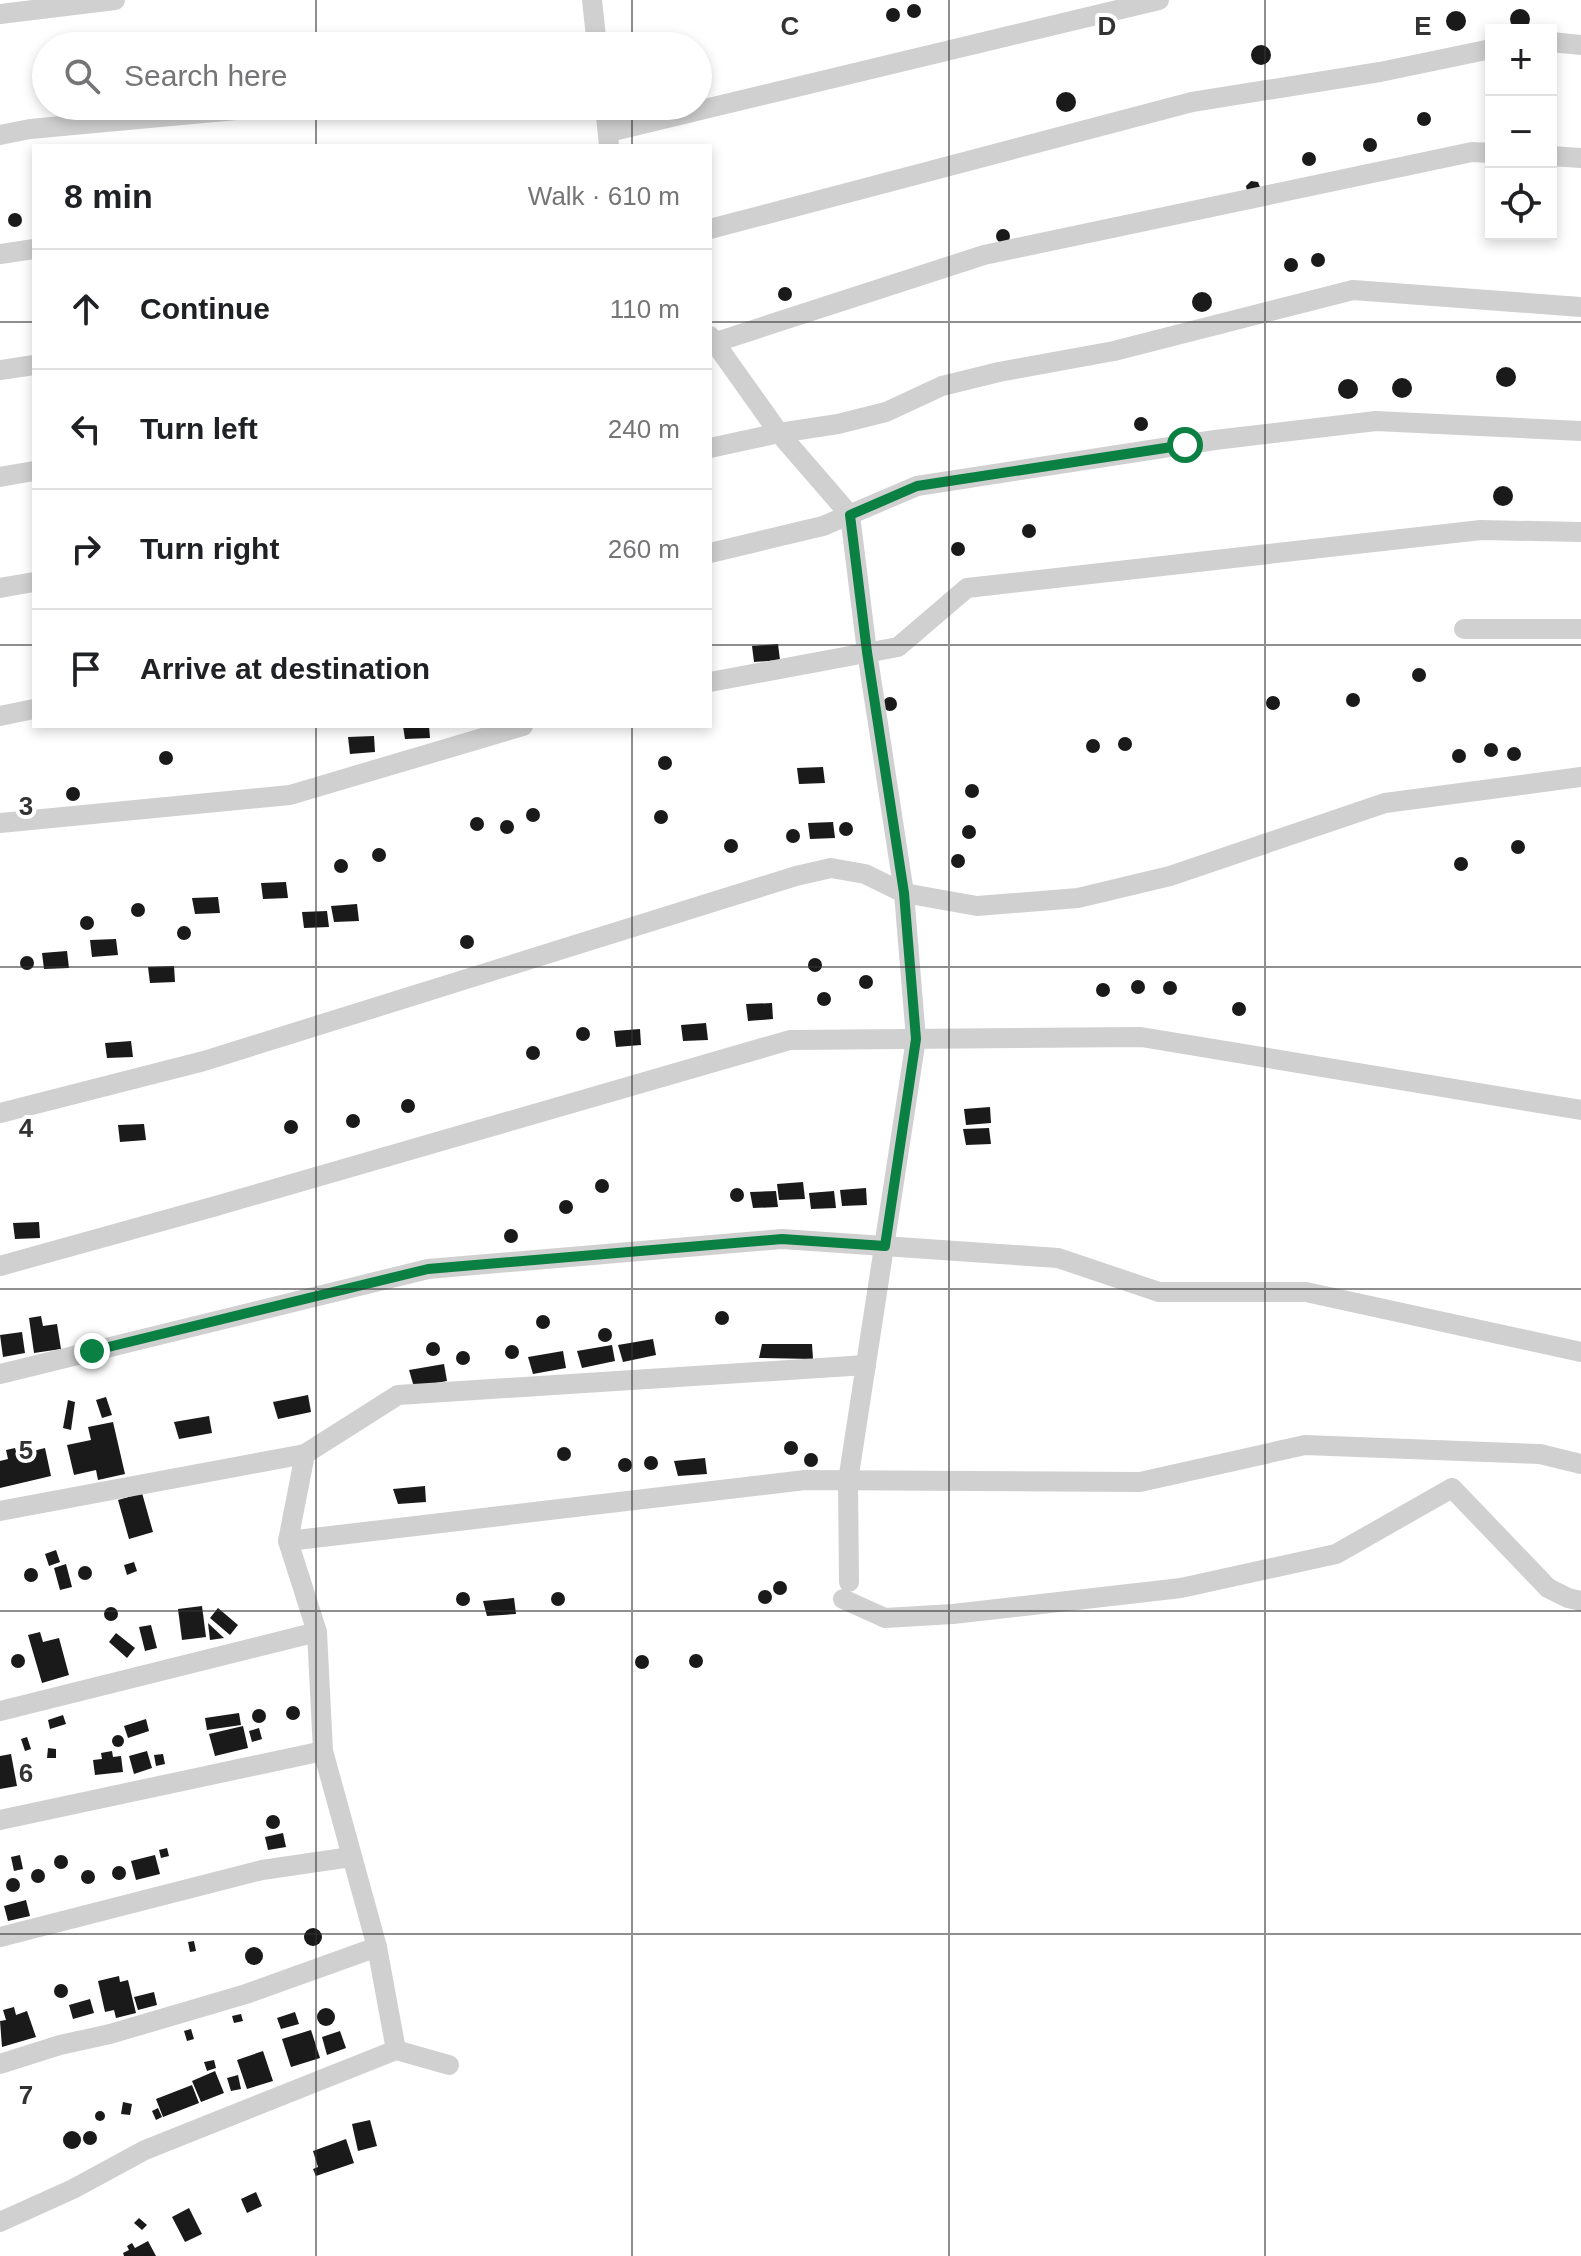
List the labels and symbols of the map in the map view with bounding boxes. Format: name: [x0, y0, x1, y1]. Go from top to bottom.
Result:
text: C: [781, 11, 800, 41]
text: D: [1098, 11, 1116, 41]
text: E: [1414, 11, 1432, 41]
route start: [1167, 427, 1203, 463]
text: 3: [19, 791, 33, 821]
text: 4: [19, 1113, 34, 1143]
route end: [74, 1333, 110, 1369]
text: 5: [19, 1435, 33, 1465]
text: 6: [19, 1758, 33, 1788]
text: 7: [19, 2080, 33, 2110]

